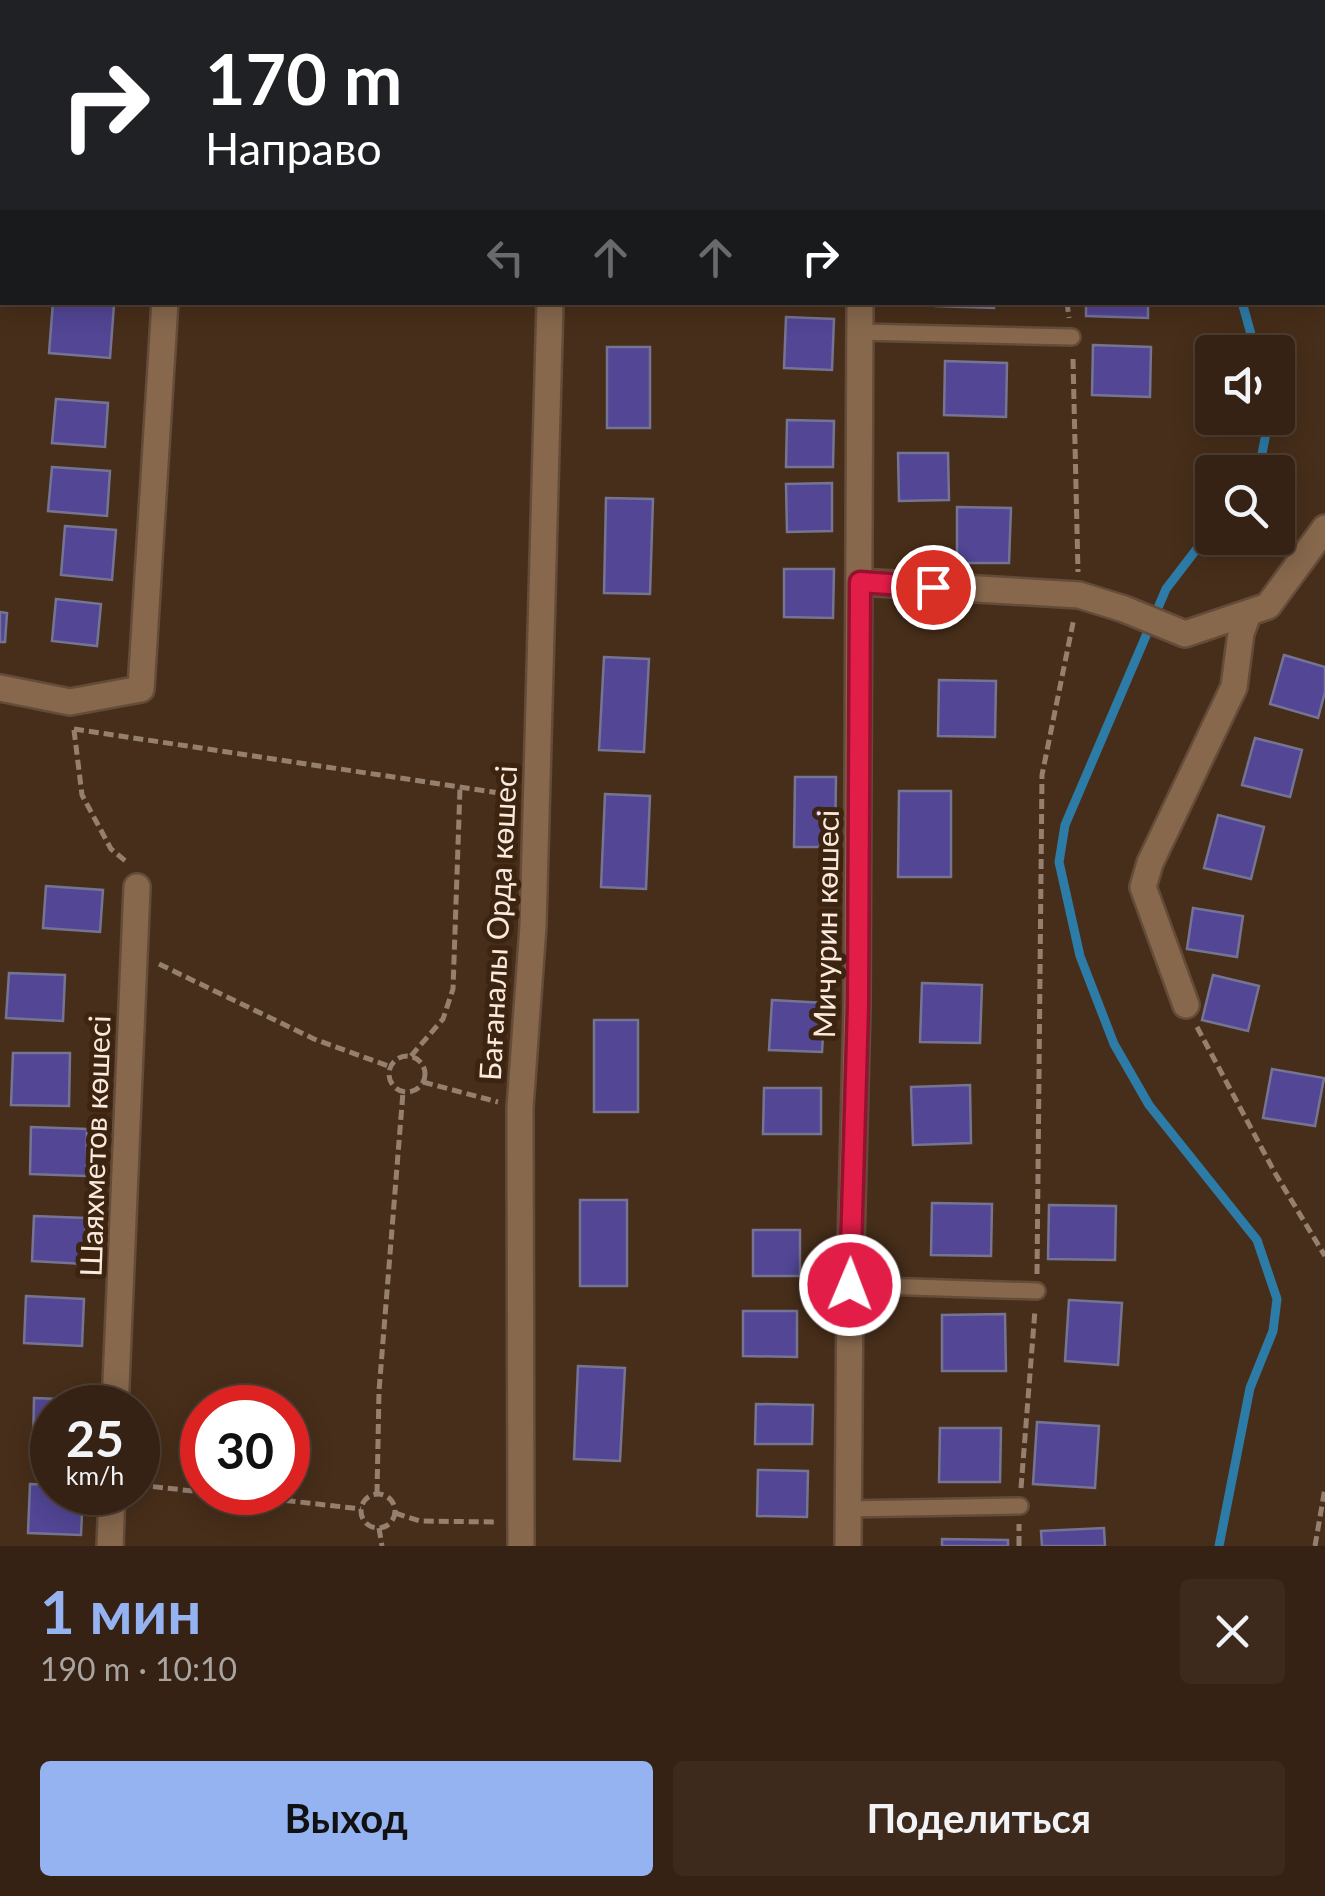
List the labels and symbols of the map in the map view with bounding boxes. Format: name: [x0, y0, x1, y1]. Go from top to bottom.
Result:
pin: [891, 545, 976, 630]
street label: Бағаналы Орда көшесі: [471, 764, 523, 1082]
street label: Мичурин көшесі: [805, 809, 845, 1039]
street label: Шаяхметов көшесі: [71, 1015, 117, 1277]
position arrow: [798, 1233, 902, 1337]
speed limit sign: 30: [180, 1385, 310, 1515]

